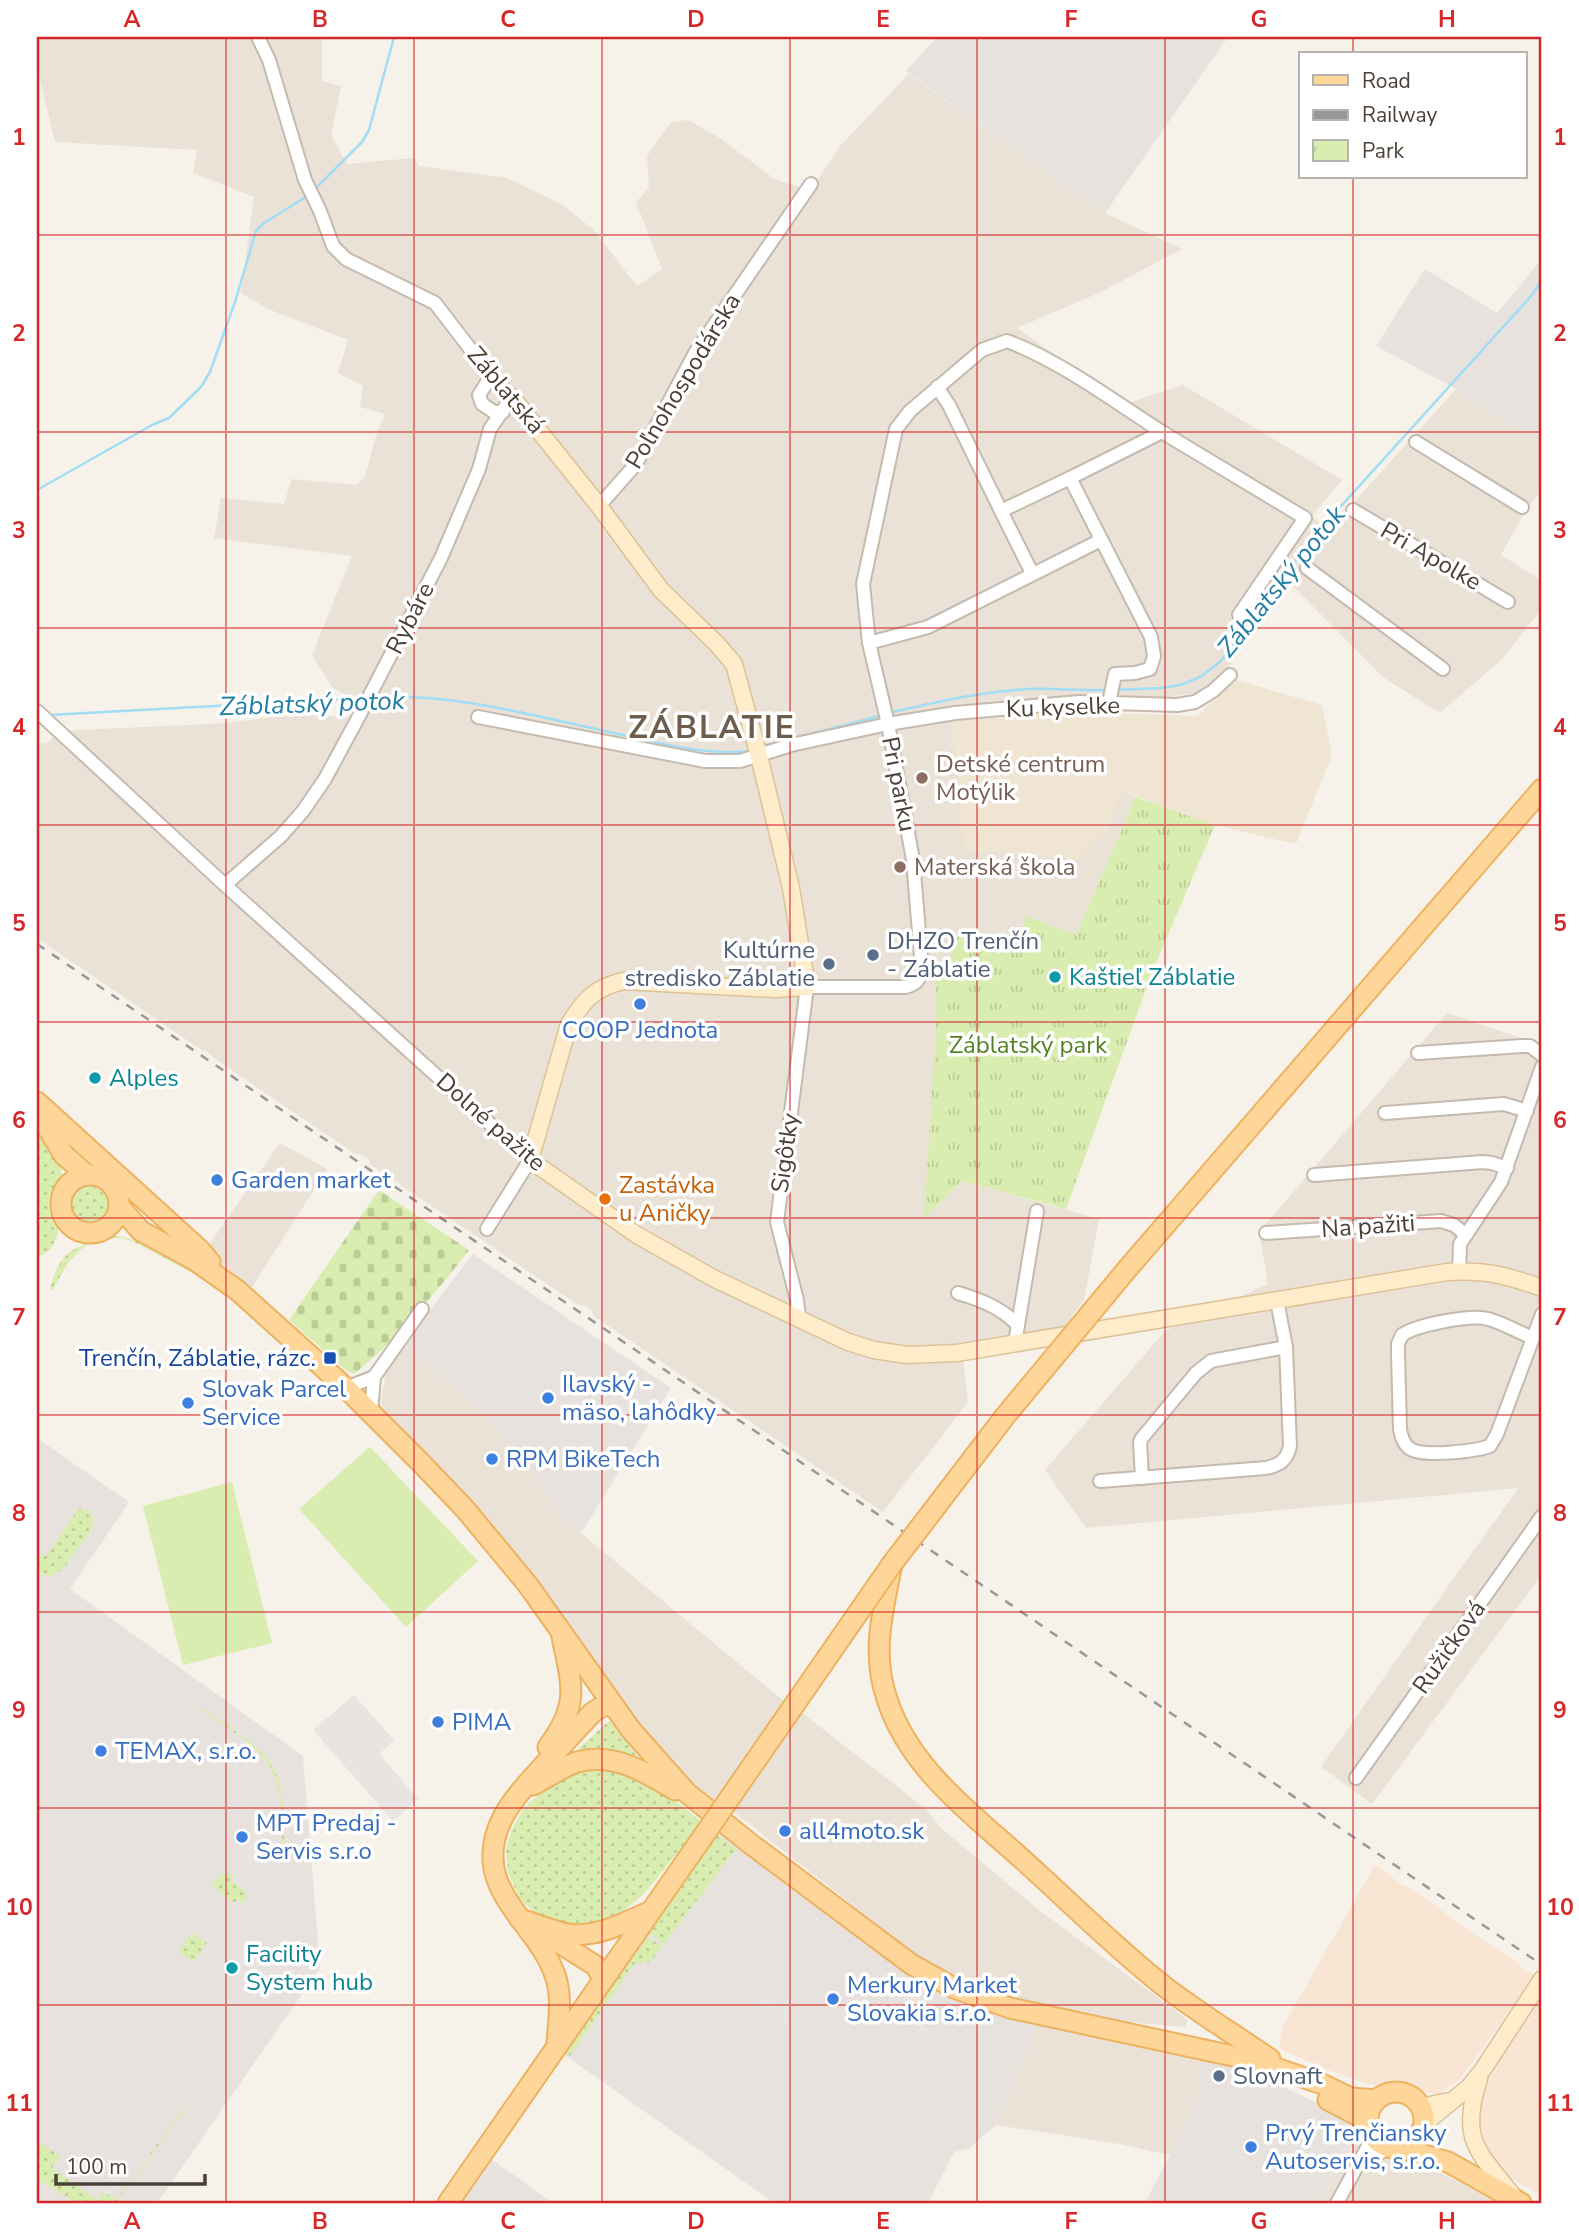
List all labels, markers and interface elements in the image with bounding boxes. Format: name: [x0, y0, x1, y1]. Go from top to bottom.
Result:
text: A: [123, 4, 141, 35]
text: B: [312, 4, 328, 35]
text: C: [500, 4, 516, 35]
text: D: [687, 4, 705, 35]
text: E: [876, 4, 890, 35]
text: F: [1065, 4, 1078, 35]
text: G: [1251, 4, 1267, 35]
text: H: [1438, 4, 1456, 35]
legend: [1299, 52, 1526, 178]
text: Road: [1362, 67, 1411, 95]
text: Railway: [1362, 101, 1437, 129]
text: 1: [12, 122, 26, 153]
text: 1: [1553, 122, 1567, 153]
text: Park: [1362, 137, 1404, 165]
street label: Poľnohospodárska: [618, 287, 748, 475]
text: 2: [12, 318, 26, 349]
text: 2: [1553, 318, 1567, 349]
street label: Záblatská: [460, 340, 552, 440]
water label: Záblatský potok: [1209, 497, 1354, 664]
street label: Pri Apolke: [1375, 514, 1487, 598]
text: 3: [12, 515, 26, 546]
text: 3: [1553, 515, 1567, 546]
street label: Rybáre: [378, 577, 442, 659]
water label: Záblatský potok: [219, 683, 406, 724]
street label: Ku kyselke: [1005, 689, 1121, 725]
district label: ZÁBLATIE: [628, 706, 796, 749]
text: 4: [12, 712, 26, 743]
text: 4: [1553, 712, 1567, 743]
street label: Pri parku: [874, 734, 924, 834]
place label: Detské centrum Motýlik: [936, 748, 1105, 808]
marker: Detské centrum Motýlik: [914, 770, 930, 786]
place label: Materská škola: [914, 851, 1075, 883]
marker: Materská škola: [892, 859, 908, 875]
text: 5: [12, 908, 26, 939]
text: 5: [1553, 908, 1567, 939]
place label: DHZO Trenčín - Záblatie: [887, 925, 1039, 985]
place label: Kultúrne stredisko Záblatie: [624, 934, 815, 994]
marker: DHZO Trenčín - Záblatie: [865, 947, 881, 963]
marker: Kultúrne stredisko Záblatie: [821, 956, 837, 972]
place label: Kaštieľ Záblatie: [1069, 961, 1235, 993]
marker: Kaštieľ Záblatie: [1047, 969, 1063, 985]
marker: COOP Jednota: [632, 996, 648, 1012]
place label: COOP Jednota: [562, 1014, 718, 1046]
park label: Záblatský park: [949, 1029, 1108, 1061]
place label: Alples: [109, 1062, 179, 1094]
street label: Dolné pažite: [429, 1066, 553, 1178]
marker: Alples: [87, 1070, 103, 1086]
text: 6: [12, 1105, 26, 1136]
text: 6: [1553, 1105, 1567, 1136]
street label: Sigôtky: [764, 1111, 806, 1195]
place label: Garden market: [231, 1164, 391, 1196]
place label: Zastávka u Aničky: [619, 1169, 715, 1229]
marker: Garden market: [209, 1172, 225, 1188]
marker: Zastávka u Aničky: [597, 1191, 613, 1207]
street label: Na pažiti: [1320, 1207, 1416, 1245]
text: 7: [12, 1302, 26, 1333]
text: 7: [1553, 1302, 1567, 1333]
place label: Trenčín, Záblatie, rázc.: [79, 1342, 316, 1374]
marker: Trenčín, Záblatie, rázc.: [322, 1350, 338, 1366]
place label: Ilavský - mäso, lahôdky: [562, 1368, 717, 1428]
place label: Slovak Parcel Service: [202, 1373, 346, 1433]
marker: Ilavský - mäso, lahôdky: [540, 1390, 556, 1406]
marker: Slovak Parcel Service: [180, 1395, 196, 1411]
place label: RPM BikeTech: [506, 1443, 660, 1475]
marker: RPM BikeTech: [484, 1451, 500, 1467]
text: 8: [12, 1498, 26, 1529]
text: 8: [1553, 1498, 1567, 1529]
street label: Ružičková: [1405, 1594, 1493, 1700]
text: 9: [12, 1695, 26, 1726]
text: 9: [1553, 1695, 1567, 1726]
place label: PIMA: [452, 1706, 512, 1738]
marker: PIMA: [430, 1714, 446, 1730]
place label: TEMAX, s.r.o.: [115, 1735, 257, 1767]
marker: TEMAX, s.r.o.: [93, 1743, 109, 1759]
place label: MPT Predaj - Servis s.r.o: [256, 1807, 397, 1867]
place label: all4moto.sk: [799, 1815, 925, 1847]
marker: all4moto.sk: [777, 1823, 793, 1839]
marker: MPT Predaj - Servis s.r.o: [234, 1829, 250, 1845]
text: 10: [5, 1892, 33, 1923]
text: 10: [1546, 1892, 1574, 1923]
place label: Facility System hub: [246, 1938, 373, 1998]
marker: Facility System hub: [224, 1960, 240, 1976]
place label: Merkury Market Slovakia s.r.o.: [847, 1969, 1017, 2029]
marker: Merkury Market Slovakia s.r.o.: [825, 1991, 841, 2007]
place label: Slovnaft: [1233, 2060, 1323, 2092]
marker: Slovnaft: [1211, 2068, 1227, 2084]
text: 11: [5, 2088, 33, 2119]
text: 11: [1546, 2088, 1574, 2119]
place label: Prvý Trenčiansky Autoservis, s.r.o.: [1265, 2117, 1447, 2177]
marker: Prvý Trenčiansky Autoservis, s.r.o.: [1243, 2139, 1259, 2155]
scale bar: [56, 2142, 205, 2186]
text: 100 m: [66, 2153, 127, 2181]
text: A: [123, 2206, 141, 2237]
text: B: [312, 2206, 328, 2237]
text: C: [500, 2206, 516, 2237]
text: D: [687, 2206, 705, 2237]
text: E: [876, 2206, 890, 2237]
text: F: [1065, 2206, 1078, 2237]
text: G: [1251, 2206, 1267, 2237]
text: H: [1438, 2206, 1456, 2237]

